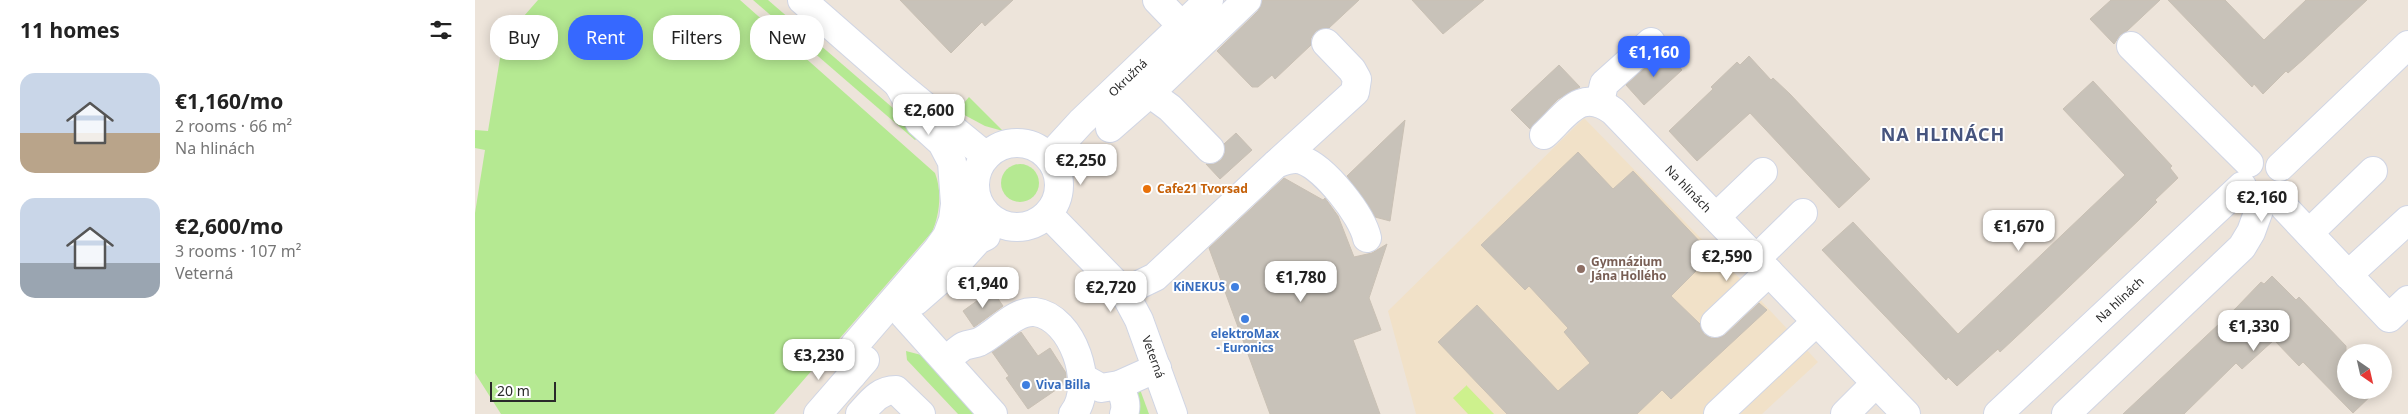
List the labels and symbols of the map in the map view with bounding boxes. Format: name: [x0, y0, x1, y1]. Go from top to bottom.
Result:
pin: €1,160: [1613, 36, 1695, 78]
street label: Okružná: [1105, 55, 1151, 100]
pin: €2,600: [888, 94, 970, 136]
district label: NA HLINÁCH: [1881, 122, 2005, 146]
pin: €2,250: [1040, 144, 1122, 186]
street label: Na hlinách: [1661, 161, 1715, 216]
place label: Cafe21 Tvorsad: [1157, 180, 1248, 197]
pin: €2,160: [2221, 180, 2303, 223]
marker: Cafe21 Tvorsad: [1141, 183, 1153, 195]
pin: €1,670: [1978, 210, 2060, 252]
pin: €2,590: [1686, 240, 1768, 282]
place label: Gymnázium Jána Hollého: [1590, 253, 1667, 284]
pin: €1,780: [1260, 260, 1342, 303]
marker: Gymnázium Jána Hollého: [1575, 263, 1587, 275]
pin: €1,940: [942, 266, 1024, 309]
pin: €2,720: [1070, 270, 1152, 313]
street label: Na hlinách: [2092, 273, 2147, 326]
place label: KiNEKUS: [1173, 278, 1225, 295]
marker: KiNEKUS: [1229, 281, 1241, 293]
pin: €1,330: [2213, 310, 2295, 352]
marker: elektroMax - Euronics: [1239, 313, 1251, 325]
place label: elektroMax - Euronics: [1211, 325, 1279, 356]
street label: Veterná: [1138, 333, 1169, 380]
pin: €3,230: [778, 338, 860, 381]
north arrow: [2337, 344, 2393, 399]
place label: Viva Billa: [1036, 376, 1090, 393]
scale bar: [490, 379, 556, 402]
marker: Viva Billa: [1020, 379, 1032, 391]

